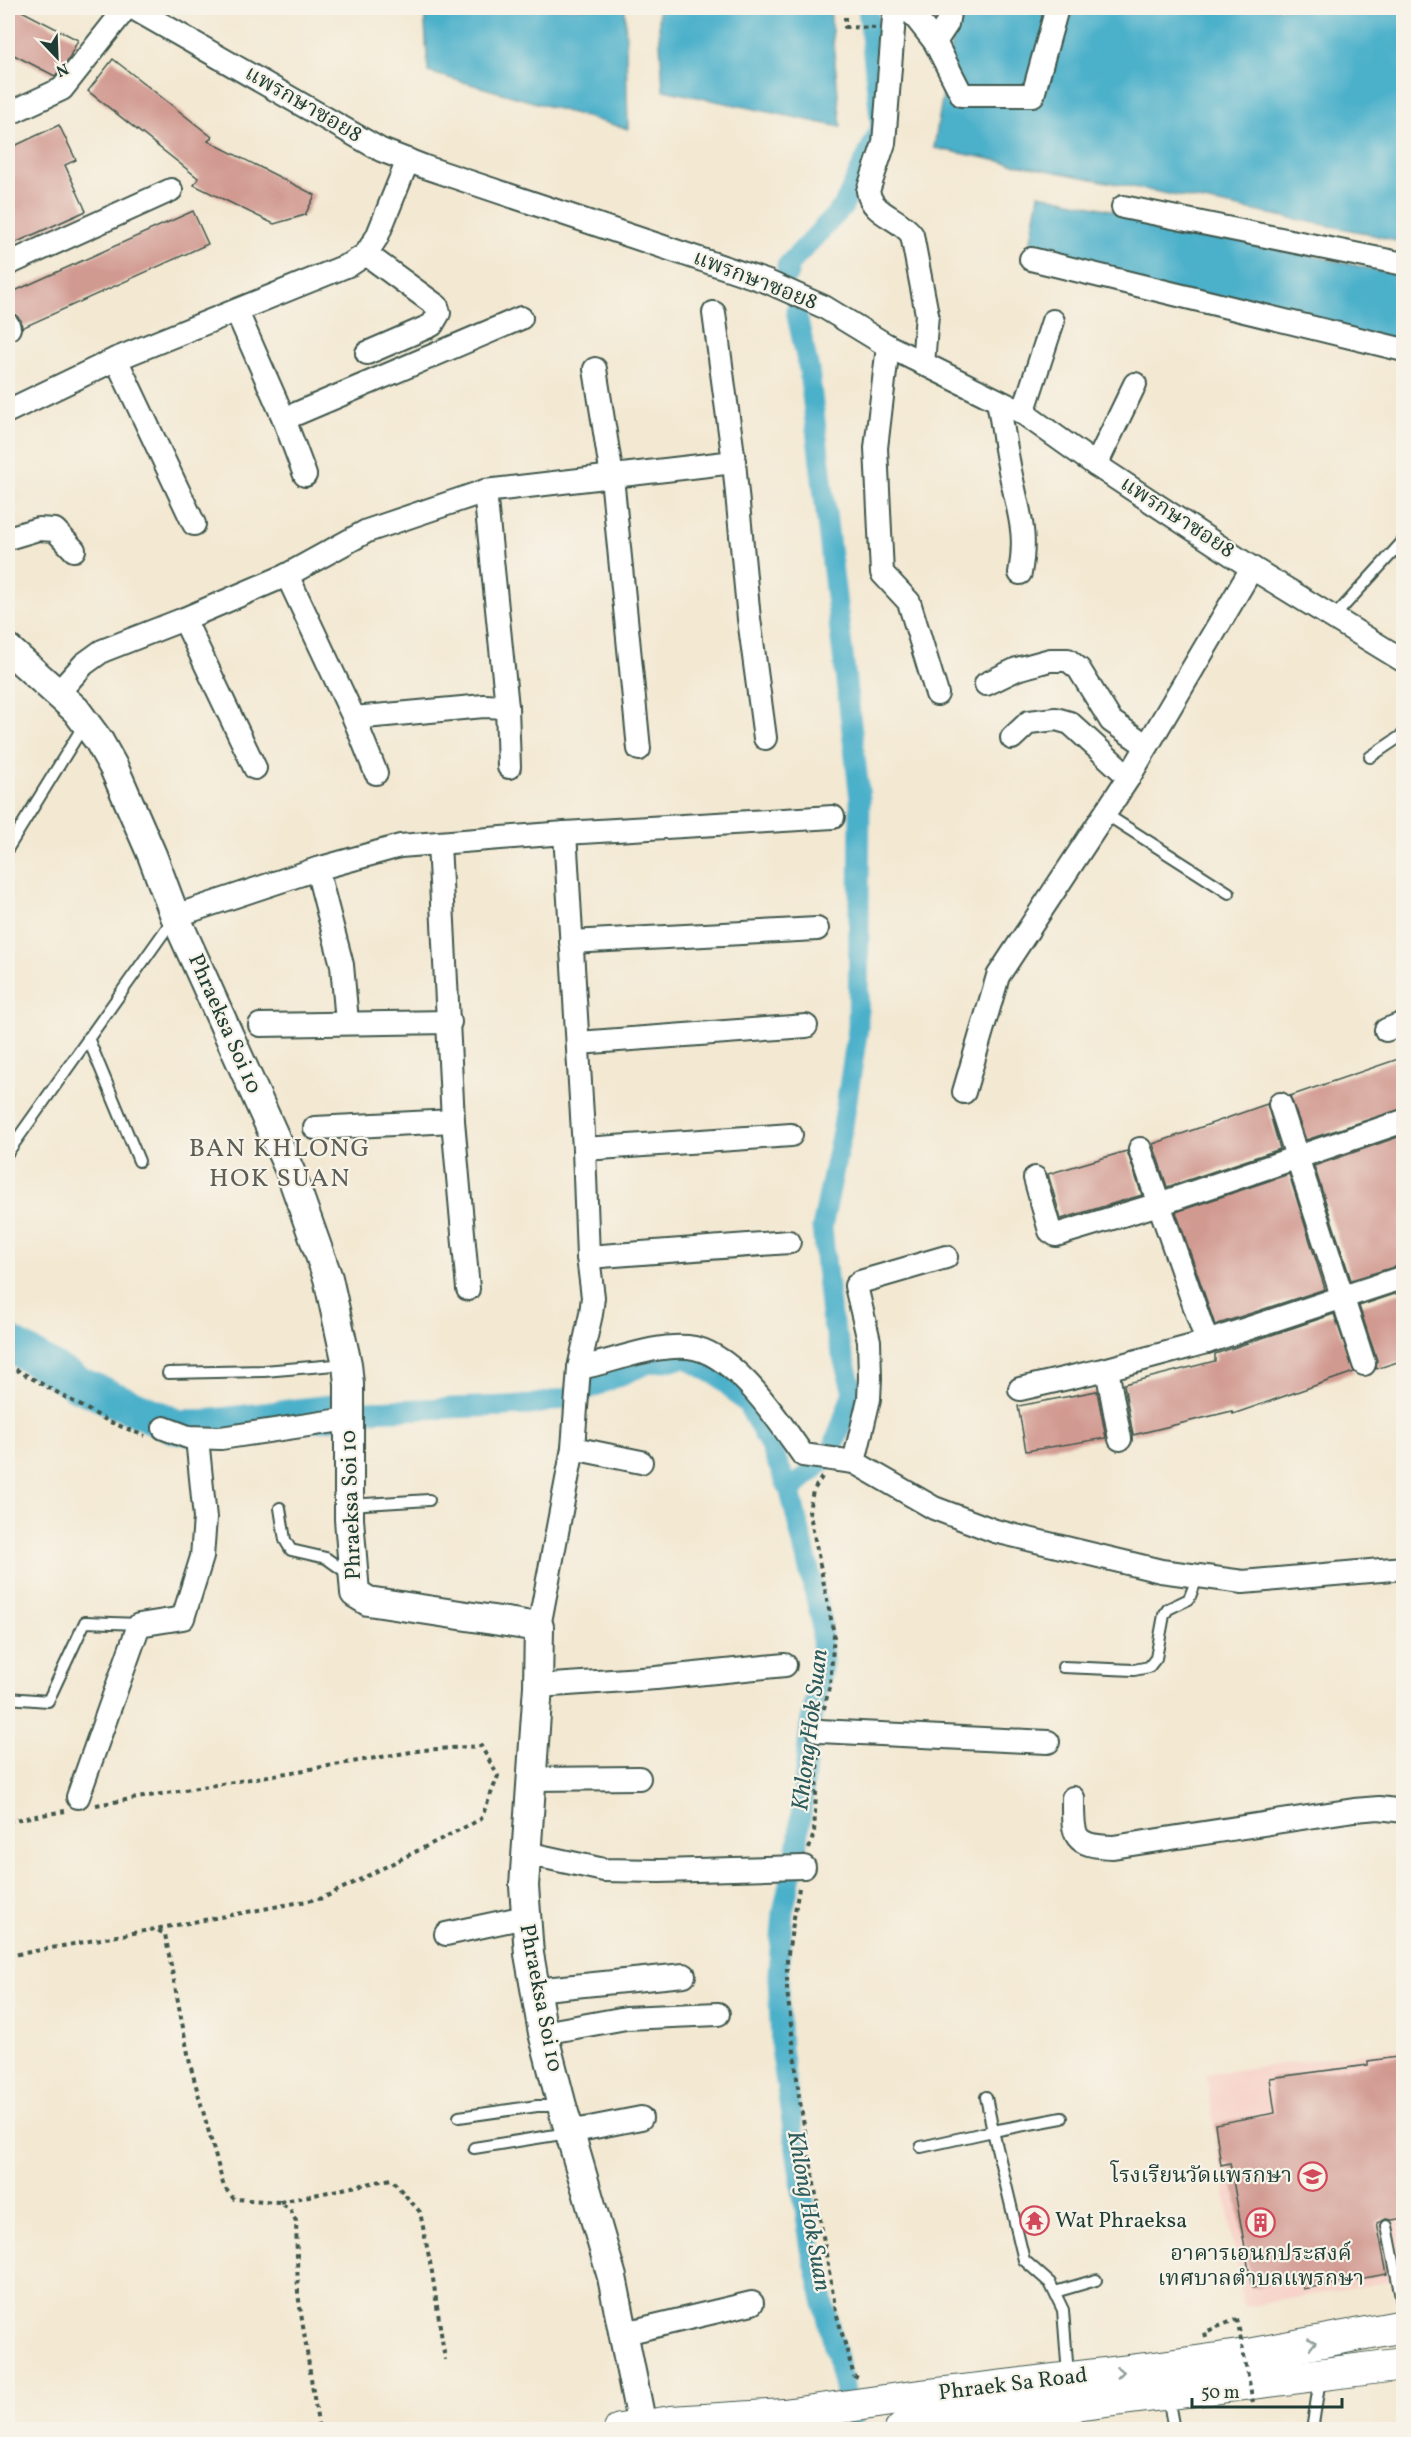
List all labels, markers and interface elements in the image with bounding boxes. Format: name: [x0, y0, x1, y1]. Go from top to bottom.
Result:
north arrow: [27, 27, 87, 87]
text: N: [52, 57, 72, 82]
street label: แพรกษาซอย8: [239, 59, 367, 151]
street label: แพรกษาซอย8: [688, 243, 822, 319]
street label: แพรกษาซอย8: [1114, 469, 1240, 567]
street label: Phraeksa Soi 10: [179, 949, 269, 1099]
district label: BAN KHLONG HOK SUAN: [189, 1131, 371, 1197]
street label: Phraeksa Soi 10: [334, 1430, 370, 1580]
water label: Khlong Hok Suan: [784, 1647, 838, 1813]
street label: Phraeksa Soi 10: [510, 1921, 570, 2075]
water label: Khlong Hok Suan: [777, 2128, 839, 2294]
place label: โรงเรียนวัดแพรกษา: [1110, 2160, 1292, 2192]
school or university icon: โรงเรียนวัดแพรกษา: [1297, 2160, 1329, 2192]
temple icon: Wat Phraeksa: [1018, 2205, 1050, 2237]
place label: Wat Phraeksa: [1055, 2206, 1187, 2237]
building icon: อาคารเอนกประสงค์ เทศบาลตำบลแพรกษา: [1245, 2206, 1277, 2238]
place label: อาคารเอนกประสงค์ เทศบาลตำบลแพรกษา: [1158, 2239, 1364, 2295]
one-way arrow: [1307, 2337, 1317, 2350]
street label: Phraek Sa Road: [937, 2360, 1089, 2410]
one-way arrow: [1115, 2366, 1124, 2379]
scale bar: [1192, 2371, 1342, 2409]
text: 50 m: [1201, 2381, 1240, 2406]

